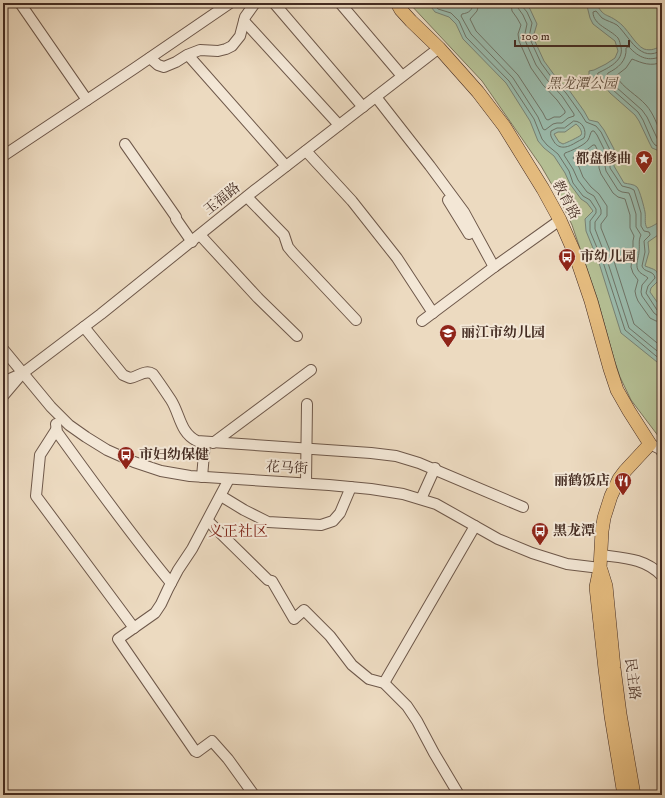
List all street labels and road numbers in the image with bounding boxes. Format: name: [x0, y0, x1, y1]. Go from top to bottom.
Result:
street label: 教育路: [548, 177, 584, 223]
street label: 玉福路: [200, 179, 244, 219]
street label: 花马街: [266, 458, 308, 478]
street label: 民主路: [621, 657, 643, 701]

